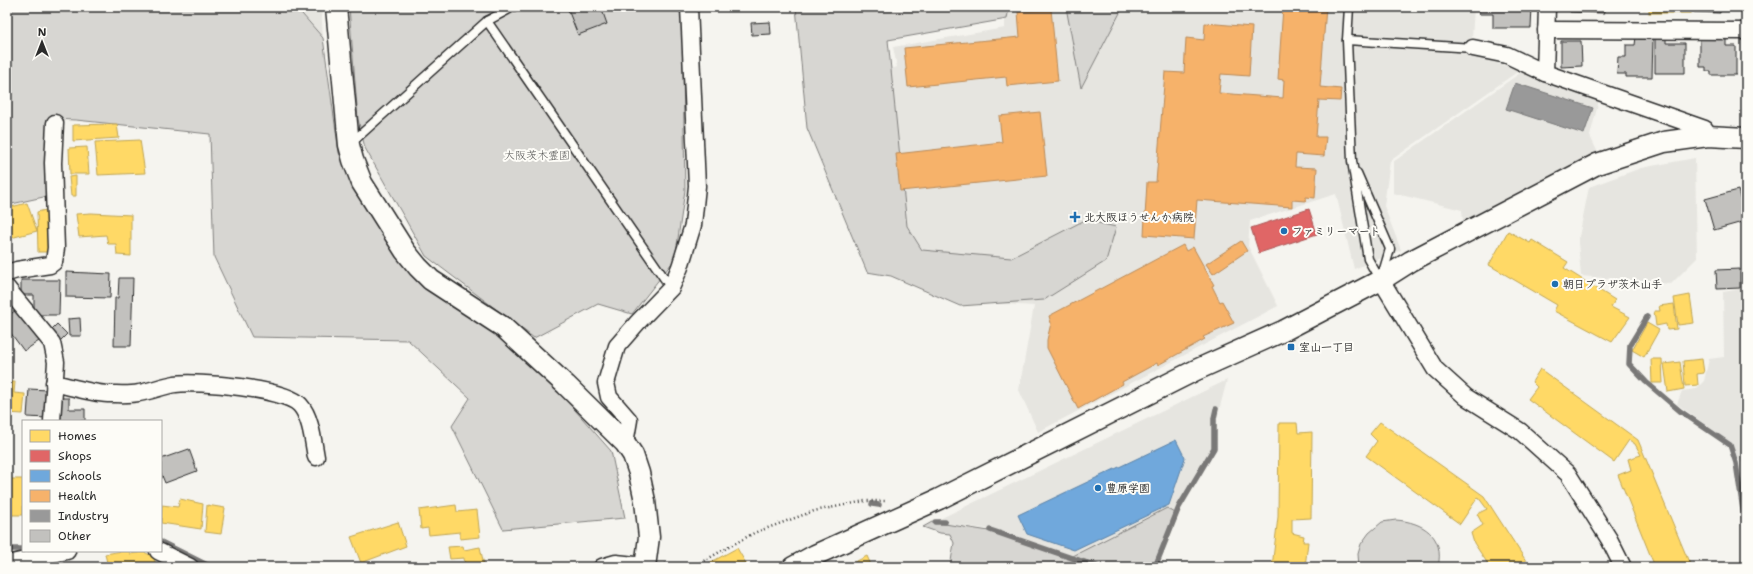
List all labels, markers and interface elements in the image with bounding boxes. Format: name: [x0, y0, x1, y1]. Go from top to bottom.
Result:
north arrow: [22, 22, 62, 62]
text: N: [38, 25, 47, 40]
park label: 大阪茨木霊園: [504, 148, 570, 163]
place label: 北大阪ほうせんか病院: [1084, 210, 1194, 225]
marker: 北大阪ほうせんか病院: [1069, 211, 1081, 223]
place label: ファミリーマート: [1292, 224, 1380, 239]
marker: ファミリーマート: [1279, 226, 1289, 236]
place label: 朝日プラザ茨木山手: [1563, 277, 1662, 292]
marker: 朝日プラザ茨木山手: [1550, 279, 1560, 289]
place label: 室山一丁目: [1299, 340, 1354, 355]
marker: 室山一丁目: [1286, 342, 1296, 352]
legend: [22, 420, 162, 552]
text: Homes: [58, 428, 97, 444]
text: Shops: [58, 448, 92, 464]
text: Schools: [58, 468, 102, 484]
place label: 豊原学園: [1106, 481, 1150, 496]
marker: 豊原学園: [1093, 483, 1103, 493]
text: Health: [58, 488, 97, 504]
text: Industry: [58, 508, 109, 524]
text: Other: [58, 528, 92, 544]

